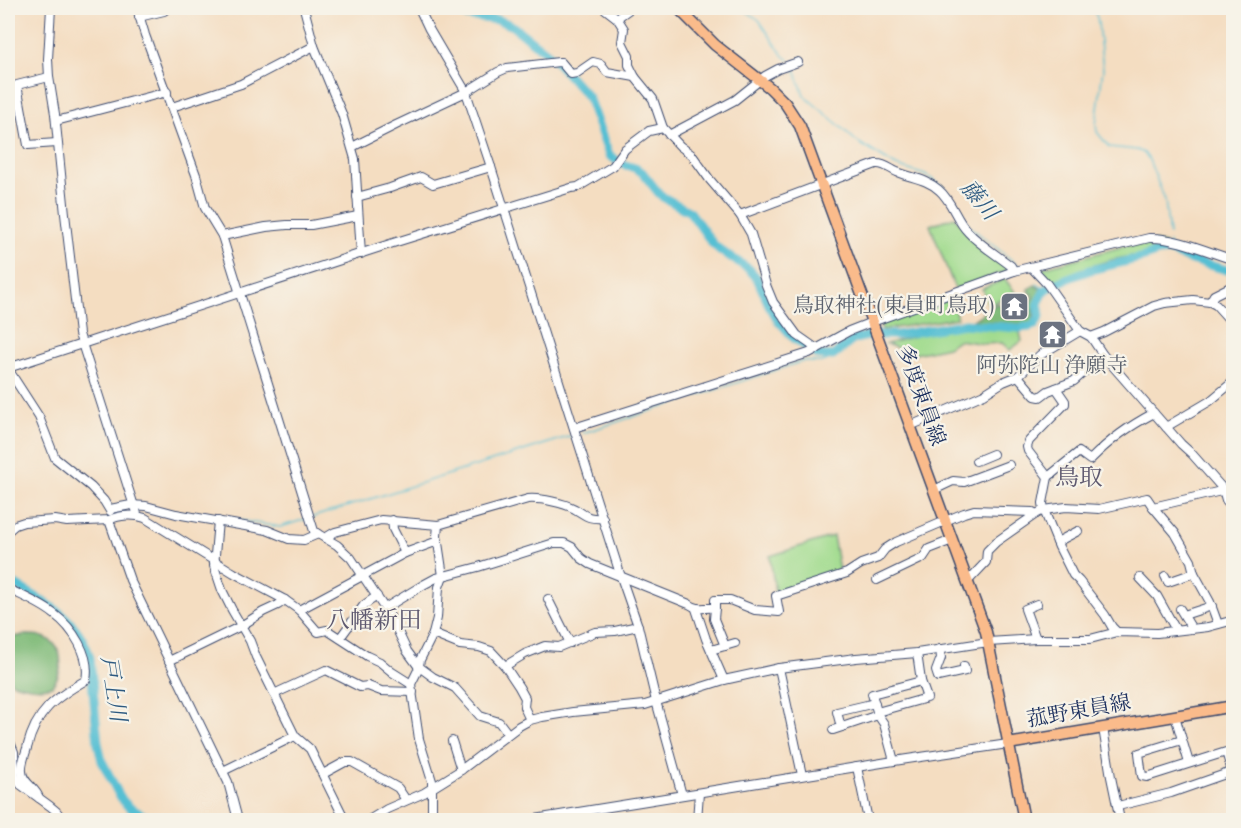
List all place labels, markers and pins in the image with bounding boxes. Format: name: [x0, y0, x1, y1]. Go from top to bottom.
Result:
temple icon: 鳥取神社(東員町鳥取): [999, 290, 1031, 322]
place label: 鳥取神社(東員町鳥取): [793, 292, 994, 321]
temple icon: 阿弥陀山 浄願寺: [1036, 319, 1068, 351]
place label: 阿弥陀山 浄願寺: [976, 352, 1128, 381]

